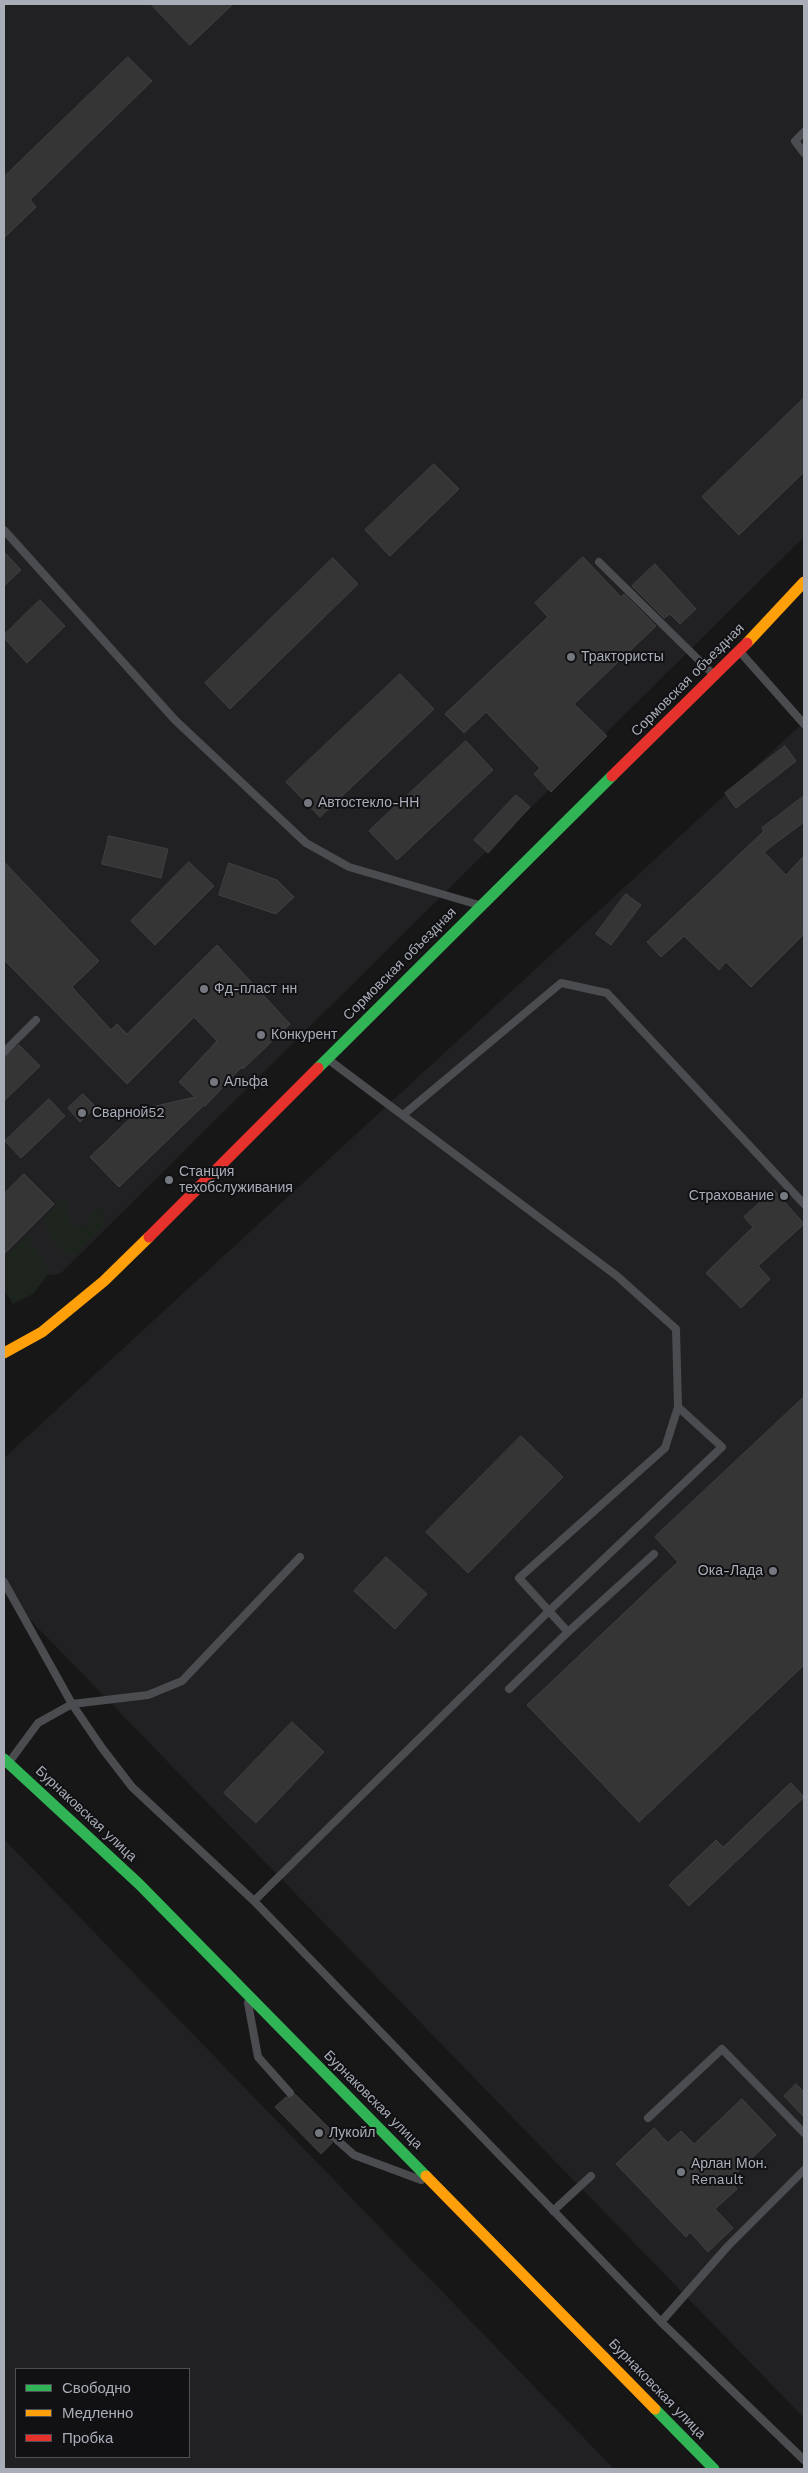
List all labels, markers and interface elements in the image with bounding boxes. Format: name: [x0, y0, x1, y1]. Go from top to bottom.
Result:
street label: Сормовская объездная: [628, 620, 748, 740]
place label: Трактористы: [581, 649, 664, 665]
marker: Трактористы: [565, 651, 577, 663]
place label: Автостекло-НН: [318, 795, 419, 811]
marker: Автостекло-НН: [302, 797, 314, 809]
street label: Сормовская объездная: [340, 904, 460, 1024]
place label: Фд-пласт нн: [214, 981, 297, 997]
marker: Фд-пласт нн: [198, 983, 210, 995]
place label: Конкурент: [271, 1027, 338, 1043]
marker: Конкурент: [255, 1029, 267, 1041]
place label: Альфа: [224, 1074, 268, 1090]
marker: Альфа: [208, 1076, 220, 1088]
place label: Сварной52: [92, 1105, 165, 1121]
marker: Сварной52: [76, 1107, 88, 1119]
place label: Станция техобслуживания: [179, 1164, 293, 1196]
marker: Станция техобслуживания: [163, 1174, 175, 1186]
place label: Страхование: [689, 1188, 774, 1204]
marker: Страхование: [778, 1190, 790, 1202]
place label: Ока-Лада: [698, 1563, 763, 1579]
marker: Ока-Лада: [767, 1565, 779, 1577]
street label: Бурнаковская улица: [32, 1763, 140, 1865]
street label: Бурнаковская улица: [320, 2047, 426, 2153]
place label: Лукойл: [329, 2125, 375, 2141]
marker: Лукойл: [313, 2127, 325, 2139]
place label: Арлан Мон. Renault: [691, 2156, 767, 2188]
marker: Арлан Мон. Renault: [675, 2166, 687, 2178]
street label: Бурнаковская улица: [605, 2336, 709, 2442]
legend: [15, 2368, 190, 2458]
text: Свободно: [62, 2379, 131, 2397]
text: Медленно: [62, 2404, 133, 2422]
text: Пробка: [62, 2429, 113, 2447]

